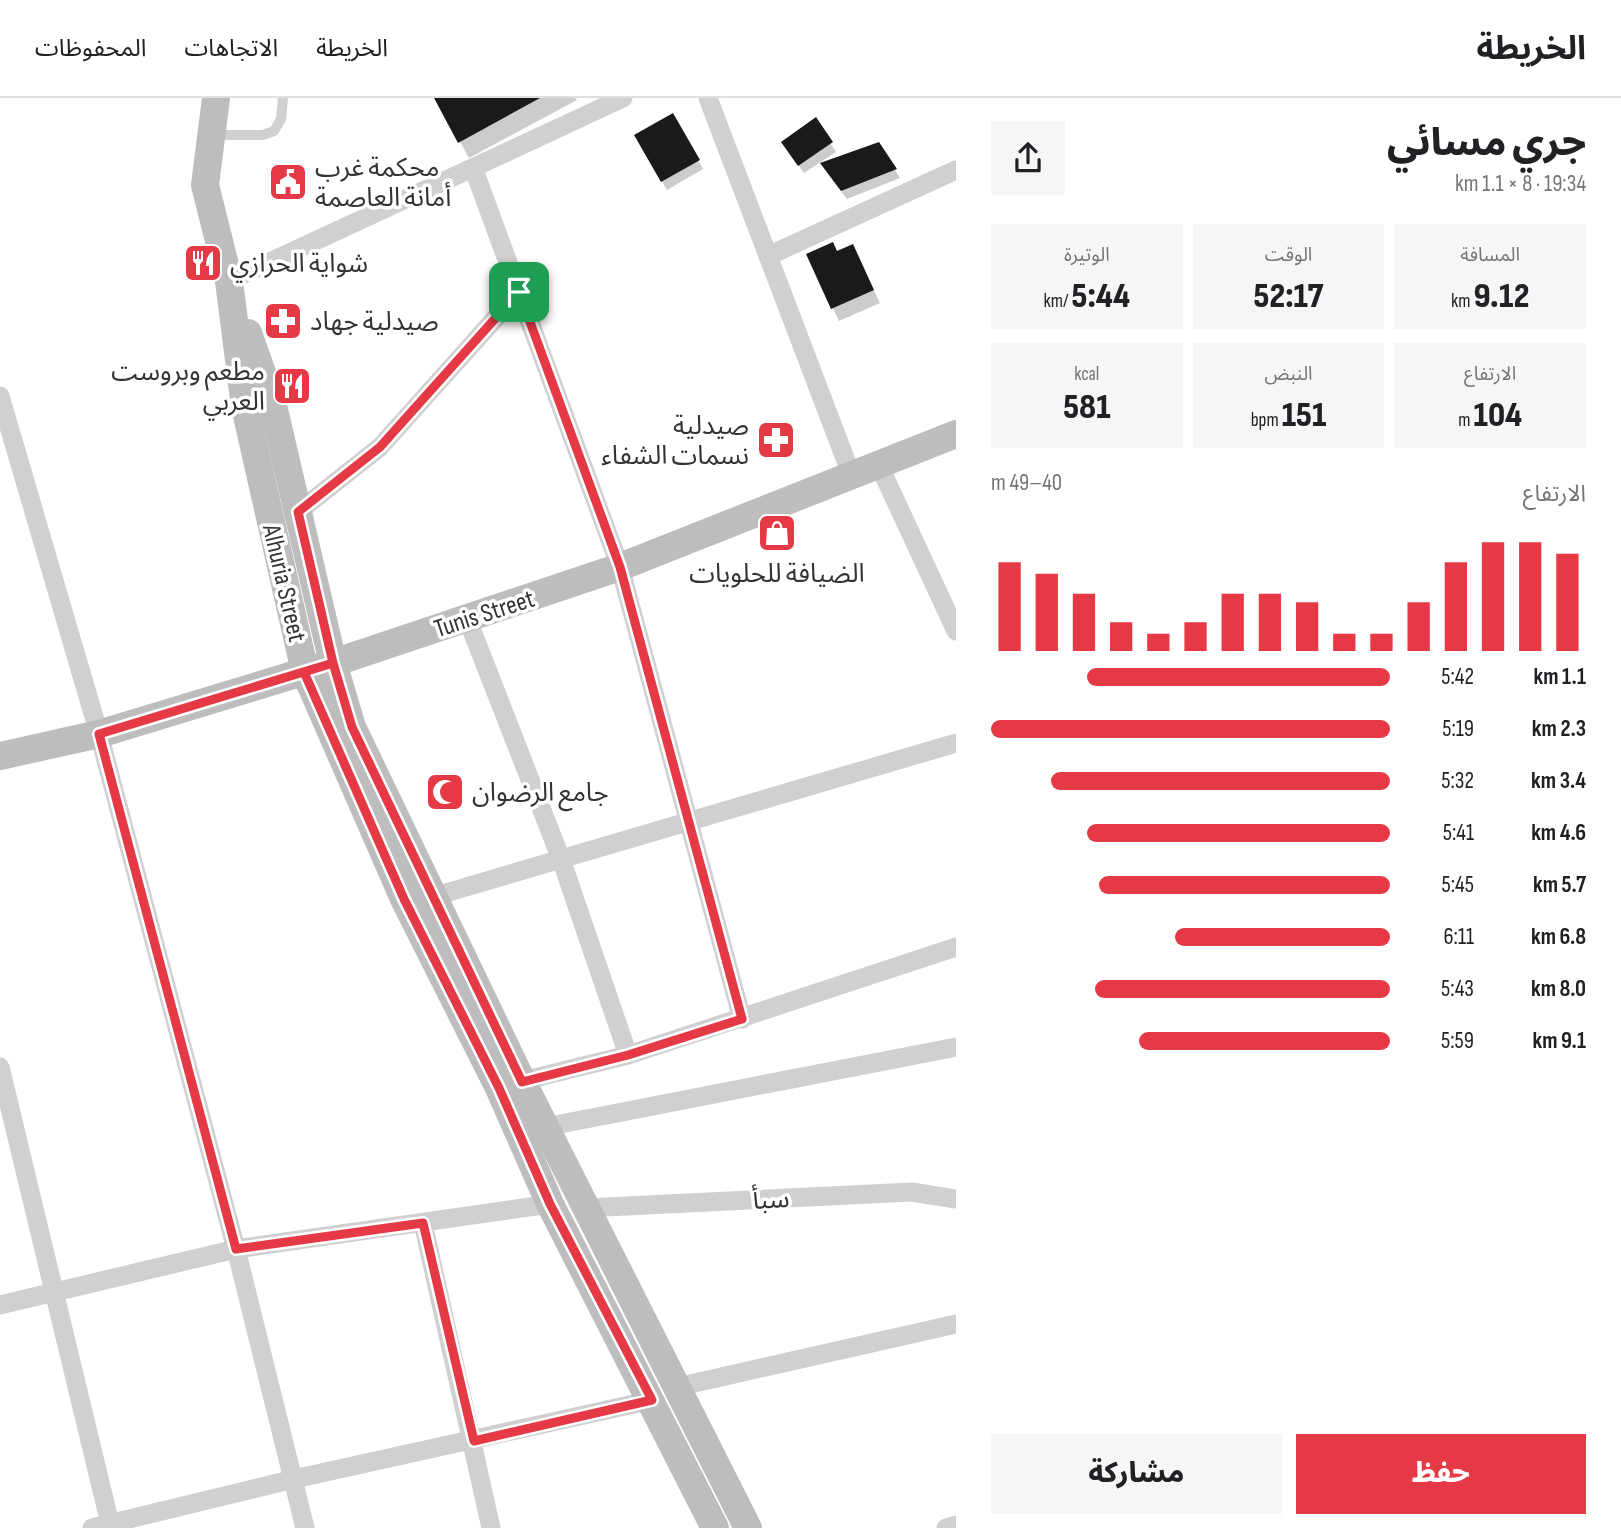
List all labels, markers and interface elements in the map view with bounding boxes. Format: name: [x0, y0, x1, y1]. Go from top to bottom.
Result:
text: الخريطة: [1476, 29, 1586, 69]
text: المحفوظات: [35, 34, 146, 63]
text: الاتجاهات: [184, 34, 278, 63]
text: الخريطة: [316, 34, 388, 63]
button: share: [991, 121, 1065, 195]
text: جري مسائي: [1387, 121, 1586, 166]
place label: محكمة غرب أمانة العاصمة: [315, 153, 451, 214]
public building icon: محكمة غرب أمانة العاصمة: [267, 161, 309, 203]
text: 19:34 · 8 × 1.1 km: [1455, 170, 1586, 198]
restaurant icon: شواية الحرازي: [182, 242, 224, 284]
text: الوتيرة: [1064, 244, 1110, 267]
text: الوقت: [1265, 244, 1312, 267]
text: المسافة: [1460, 244, 1520, 267]
place label: شواية الحرازي: [230, 249, 368, 283]
pin: [489, 262, 549, 322]
icon: arrive: [500, 273, 538, 311]
text: 5:44: [1072, 275, 1130, 318]
text: 52:17: [1254, 275, 1323, 318]
text: 9.12: [1473, 275, 1529, 318]
text: /km: [1044, 290, 1072, 313]
text: km: [1451, 290, 1473, 313]
pharmacy icon: صيدلية جهاد: [262, 300, 304, 342]
place label: صيدلية جهاد: [310, 307, 439, 338]
place label: مطعم وبروست العربي: [111, 357, 265, 421]
text: kcal: [1074, 363, 1099, 386]
text: النبض: [1264, 363, 1313, 386]
text: الارتفاع: [1464, 363, 1516, 386]
restaurant icon: مطعم وبروست العربي: [271, 365, 313, 407]
text: 581: [1063, 386, 1111, 429]
text: 151: [1282, 394, 1326, 437]
text: 104: [1474, 394, 1522, 437]
text: bpm: [1251, 409, 1282, 432]
text: m: [1458, 409, 1474, 432]
place label: صيدلية نسمات الشفاء: [601, 411, 749, 472]
pharmacy icon: صيدلية نسمات الشفاء: [755, 419, 797, 461]
text: 40–49 m: [991, 469, 1062, 497]
text: الارتفاع: [1523, 480, 1586, 508]
shop icon: الضيافة للحلويات: [756, 512, 798, 554]
street label: Alhuria Street: [255, 521, 312, 645]
place label: الضيافة للحلويات: [689, 559, 865, 590]
street label: Tunis Street: [430, 584, 539, 645]
text: 5:42: [1441, 663, 1474, 691]
text: 1.1 km: [1533, 663, 1586, 691]
text: 5:19: [1442, 715, 1474, 743]
text: 2.3 km: [1532, 715, 1586, 743]
text: 5:32: [1441, 767, 1474, 795]
text: 3.4 km: [1531, 767, 1586, 795]
mosque icon: جامع الرضوان: [424, 771, 466, 813]
place label: جامع الرضوان: [472, 778, 609, 812]
text: 5:41: [1443, 819, 1474, 847]
text: 4.6 km: [1531, 819, 1586, 847]
text: 5:45: [1442, 871, 1474, 899]
text: 5.7 km: [1533, 871, 1586, 899]
text: 6:11: [1443, 923, 1474, 951]
text: 6.8 km: [1531, 923, 1586, 951]
text: 5:43: [1441, 975, 1474, 1003]
text: 8.0 km: [1531, 975, 1586, 1003]
text: 5:59: [1441, 1027, 1474, 1055]
text: 9.1 km: [1532, 1027, 1586, 1055]
street label: سبأ: [751, 1182, 790, 1217]
button: مشاركة: [991, 1434, 1282, 1514]
button: حفظ: [1296, 1434, 1586, 1514]

